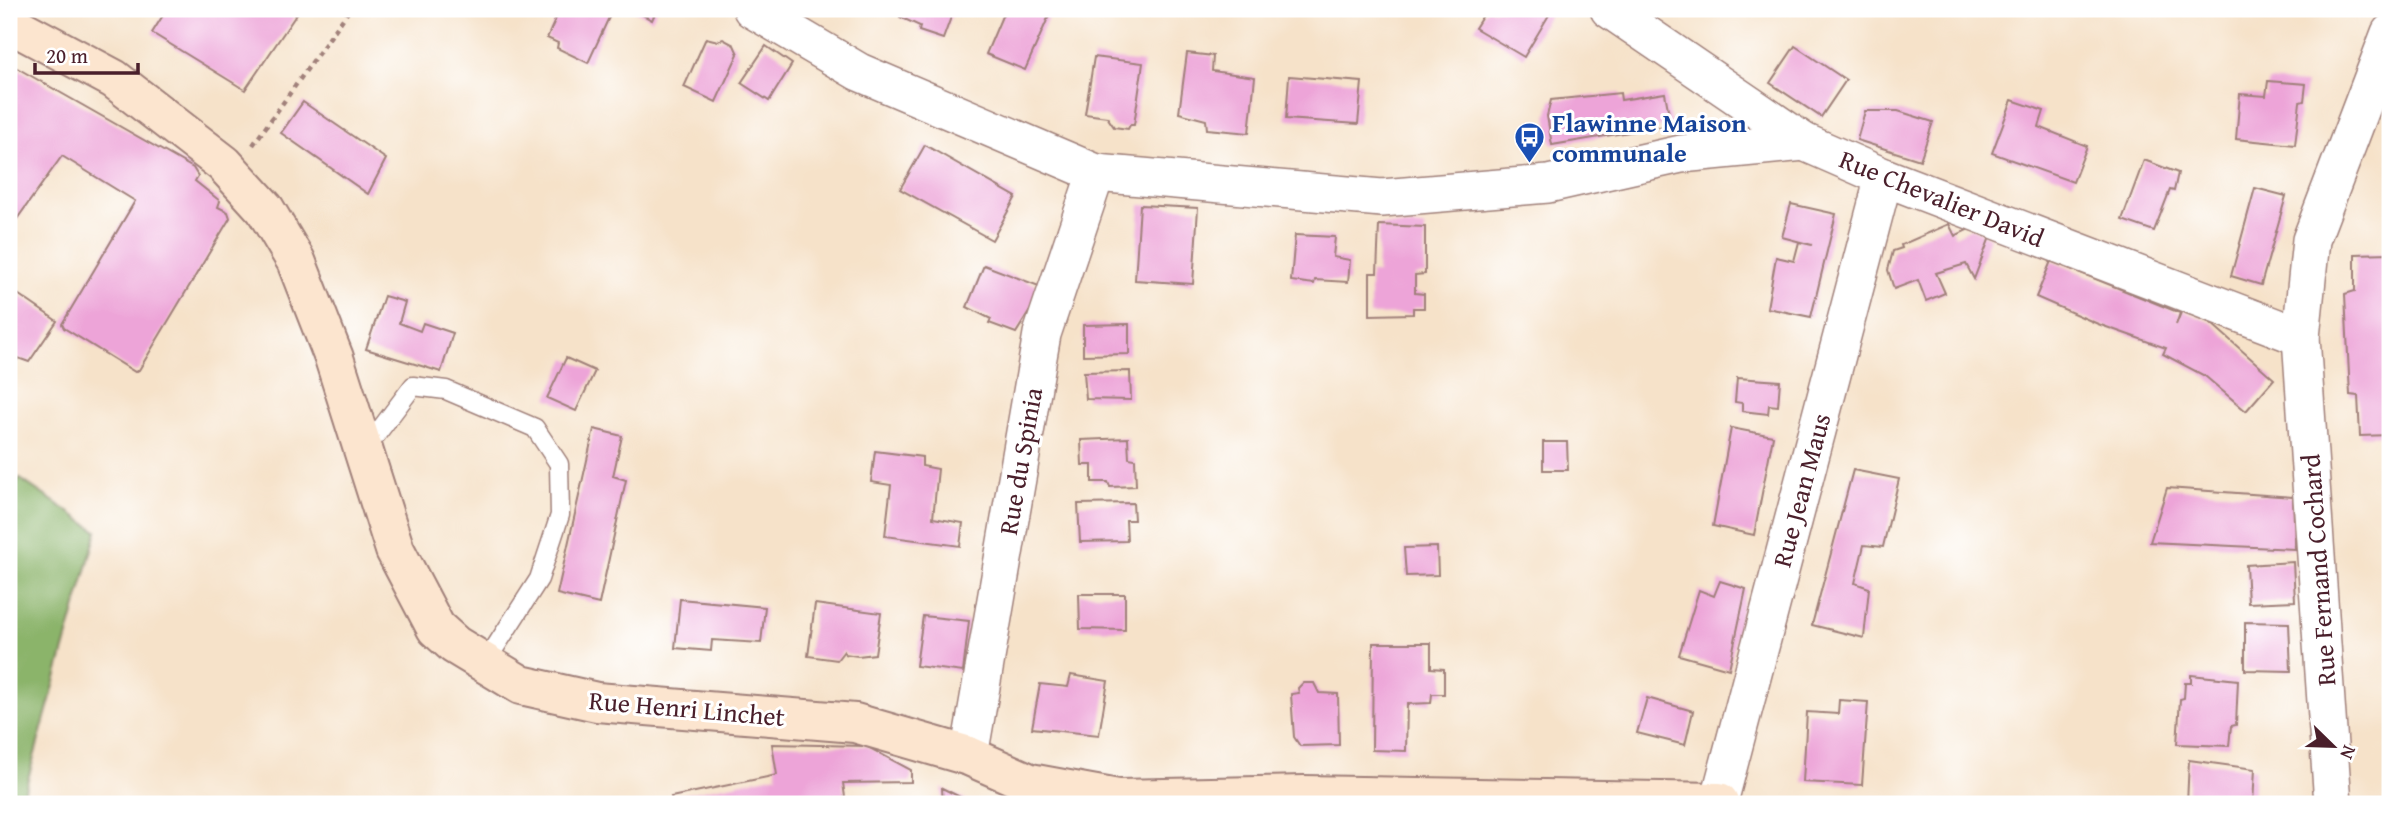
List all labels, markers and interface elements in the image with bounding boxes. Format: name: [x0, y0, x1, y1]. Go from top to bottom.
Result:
scale bar: [35, 32, 138, 76]
text: 20 m: [46, 40, 88, 71]
place label: Flawinne Maison communale: [1552, 103, 1747, 172]
bus stop icon: Flawinne Maison communale: [1512, 120, 1546, 164]
street label: Rue Chevalier David: [1834, 139, 2050, 257]
street label: Rue du Spinia: [988, 384, 1052, 538]
street label: Rue Jean Maus: [1762, 409, 1840, 571]
street label: Rue Fernand Cochard: [2290, 453, 2346, 687]
street label: Rue Henri Linchet: [587, 680, 787, 736]
north arrow: [2298, 712, 2368, 782]
text: N: [2333, 741, 2364, 764]

